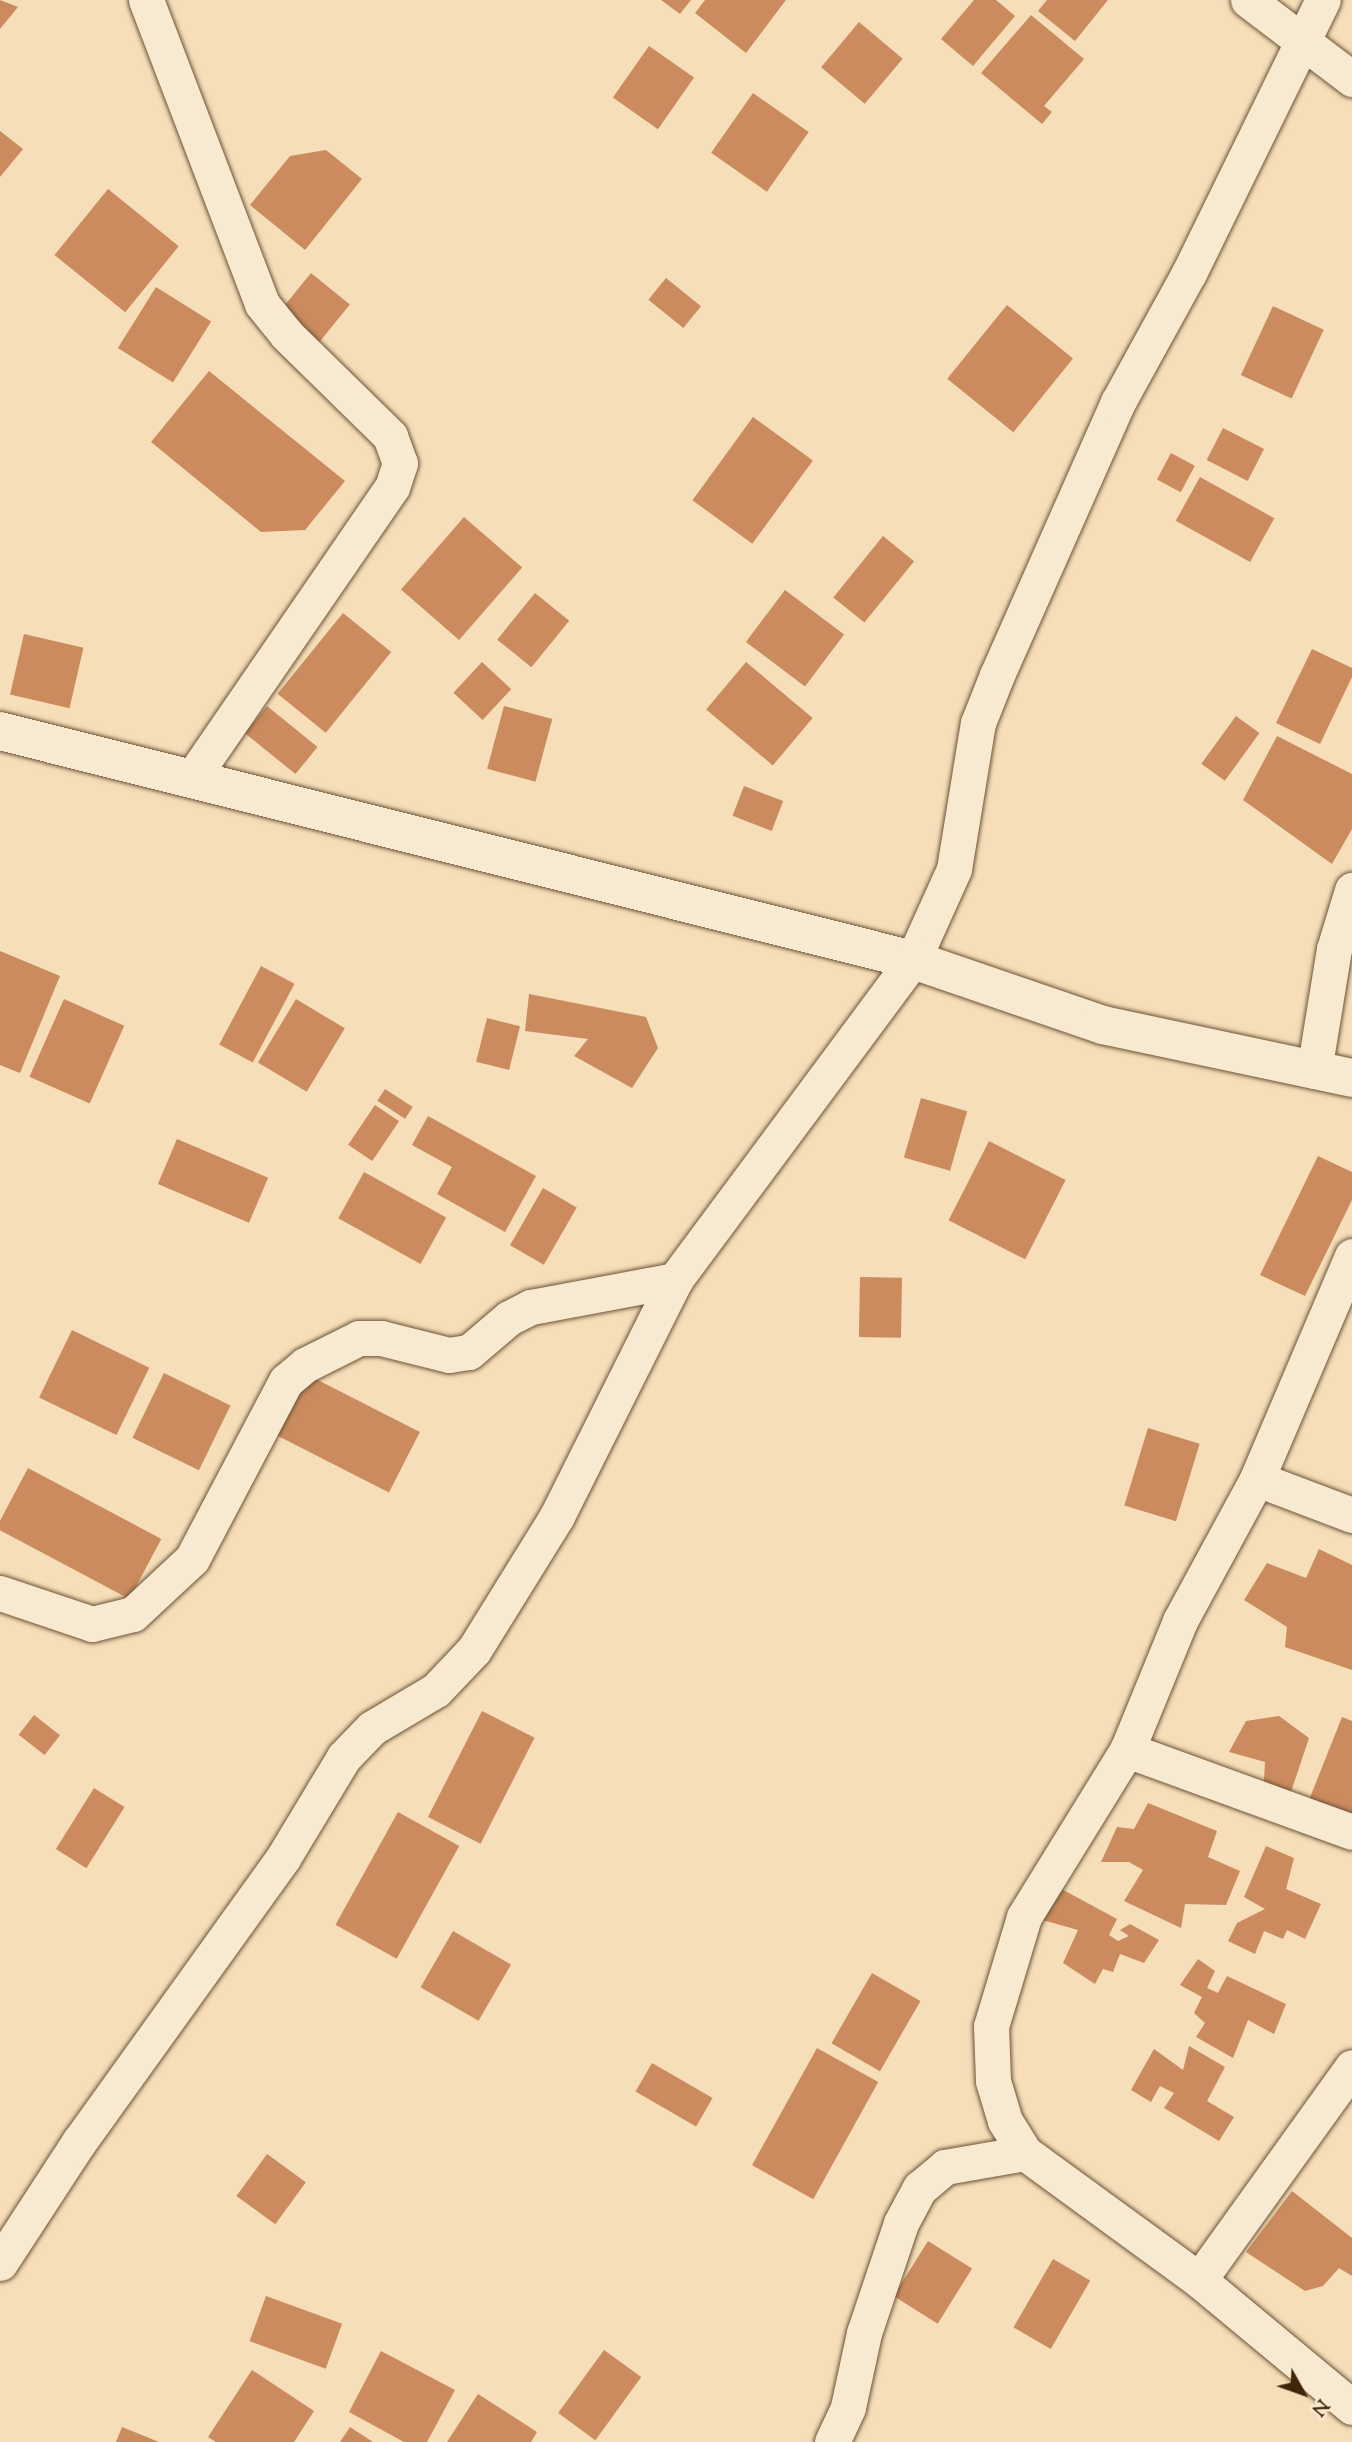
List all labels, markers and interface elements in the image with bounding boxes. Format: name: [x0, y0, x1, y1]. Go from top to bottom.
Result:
north arrow: [1268, 2358, 1338, 2428]
text: N: [1304, 2392, 1335, 2421]

